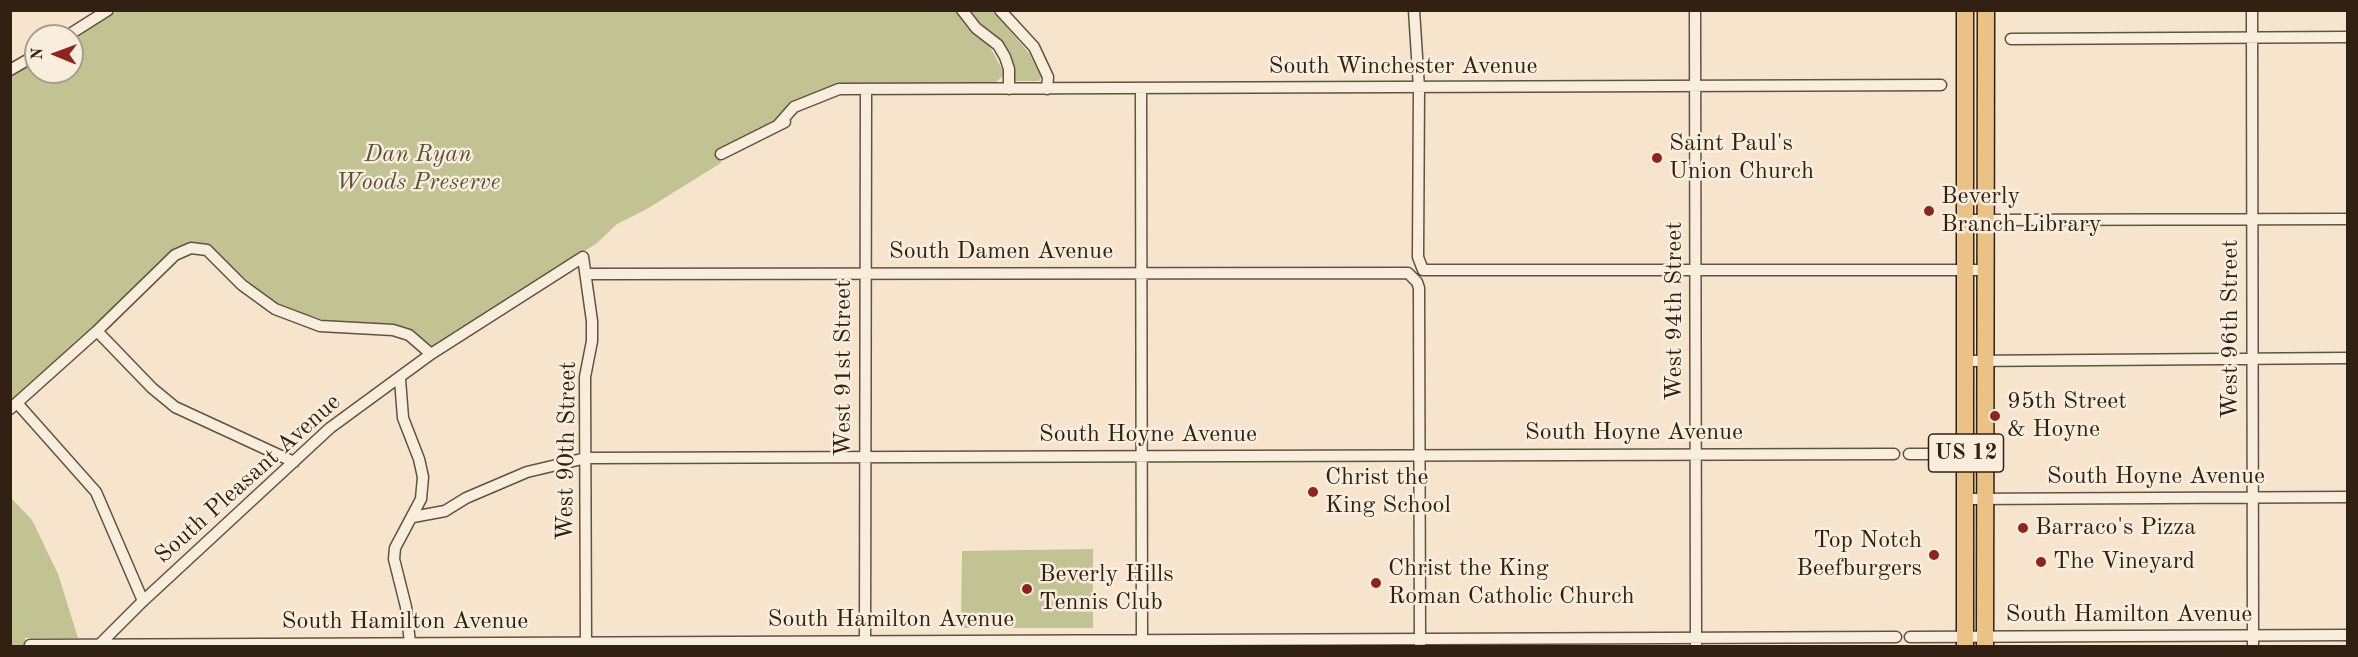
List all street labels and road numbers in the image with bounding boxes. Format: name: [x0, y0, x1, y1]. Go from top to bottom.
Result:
street label: South Winchester Avenue: [1269, 53, 1537, 81]
street label: West 94th Street: [1661, 221, 1689, 401]
street label: South Damen Avenue: [889, 238, 1113, 266]
street label: West 96th Street: [2217, 239, 2245, 419]
street label: West 91st Street: [830, 280, 858, 456]
street label: West 90th Street: [551, 361, 583, 541]
street label: South Pleasant Avenue: [149, 388, 347, 570]
street label: South Hoyne Avenue: [1525, 419, 1743, 447]
street label: South Hoyne Avenue: [1039, 421, 1257, 449]
road number: US 12: [1928, 434, 2004, 472]
street label: South Hoyne Avenue: [2047, 463, 2265, 491]
street label: South Hamilton Avenue: [2006, 601, 2252, 629]
street label: South Hamilton Avenue: [768, 606, 1014, 634]
street label: South Hamilton Avenue: [282, 608, 528, 636]

